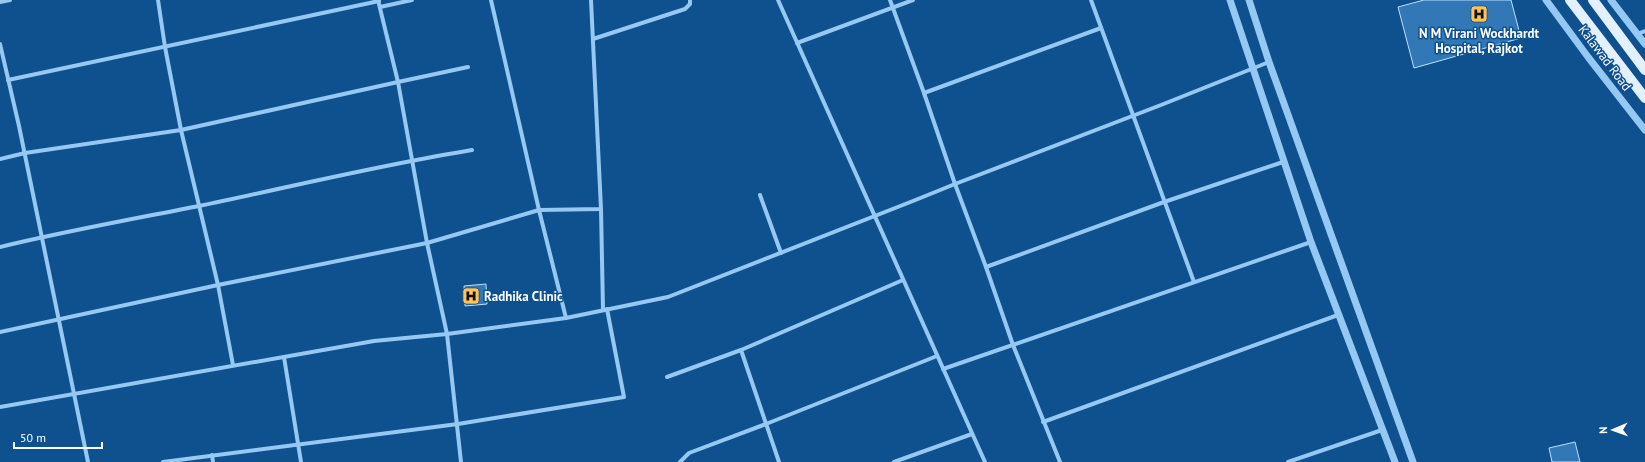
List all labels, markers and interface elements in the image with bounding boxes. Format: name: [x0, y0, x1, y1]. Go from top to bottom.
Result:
hospital icon: N M Virani Wockhardt Hospital, Rajkot: [1469, 4, 1489, 24]
street label: Kalawad Road: [1575, 22, 1635, 94]
place label: N M Virani Wockhardt Hospital, Rajkot: [1419, 25, 1540, 57]
hospital icon: Radhika Clinic: [461, 286, 481, 306]
place label: Radhika Clinic: [484, 288, 563, 305]
north arrow: [1593, 410, 1633, 450]
scale bar: [14, 424, 102, 450]
text: N: [1596, 426, 1610, 434]
text: 50 m: [20, 430, 46, 445]

